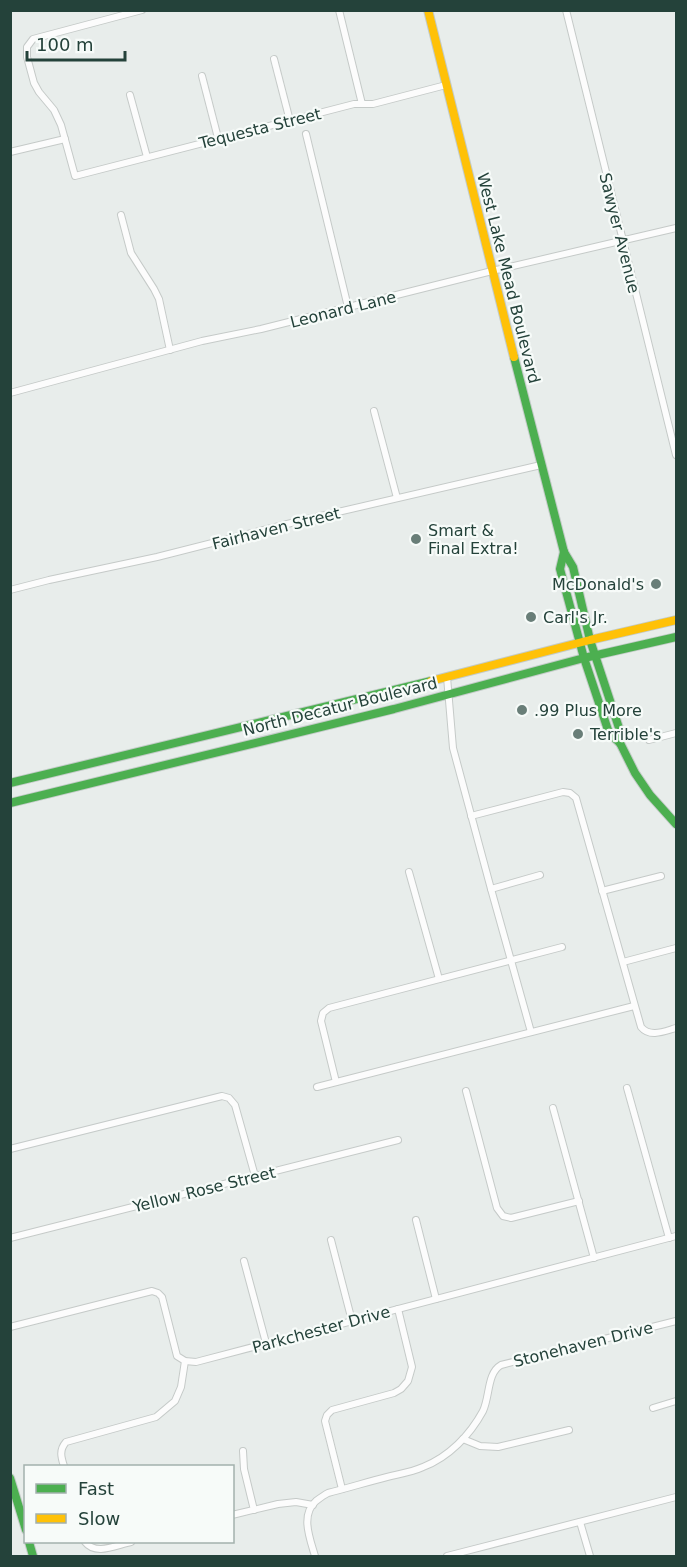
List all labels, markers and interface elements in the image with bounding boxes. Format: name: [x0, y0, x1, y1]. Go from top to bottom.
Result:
scale bar: [27, 24, 124, 62]
text: 100 m: [36, 34, 94, 55]
street label: Tequesta Street: [196, 104, 323, 153]
street label: West Lake Mead Boulevard: [473, 171, 544, 385]
street label: Sawyer Avenue: [595, 171, 644, 295]
street label: Leonard Lane: [288, 287, 398, 332]
street label: Fairhaven Street: [210, 503, 342, 554]
place label: Smart & Final Extra!: [428, 521, 519, 558]
marker: Smart & Final Extra!: [409, 532, 423, 546]
place label: McDonald's: [552, 575, 644, 594]
marker: McDonald's: [649, 577, 663, 591]
place label: Carl's Jr.: [543, 608, 608, 627]
marker: Carl's Jr.: [524, 610, 538, 624]
street label: North Decatur Boulevard: [241, 673, 439, 740]
place label: .99 Plus More: [534, 701, 642, 720]
marker: .99 Plus More: [515, 703, 529, 717]
place label: Terrible's: [589, 725, 661, 744]
marker: Terrible's: [571, 727, 585, 741]
street label: Yellow Rose Street: [130, 1163, 277, 1217]
street label: Parkchester Drive: [250, 1302, 392, 1357]
street label: Stonehaven Drive: [511, 1318, 655, 1371]
legend: [24, 1465, 234, 1543]
text: Fast: [78, 1478, 114, 1499]
text: Slow: [78, 1508, 120, 1529]

